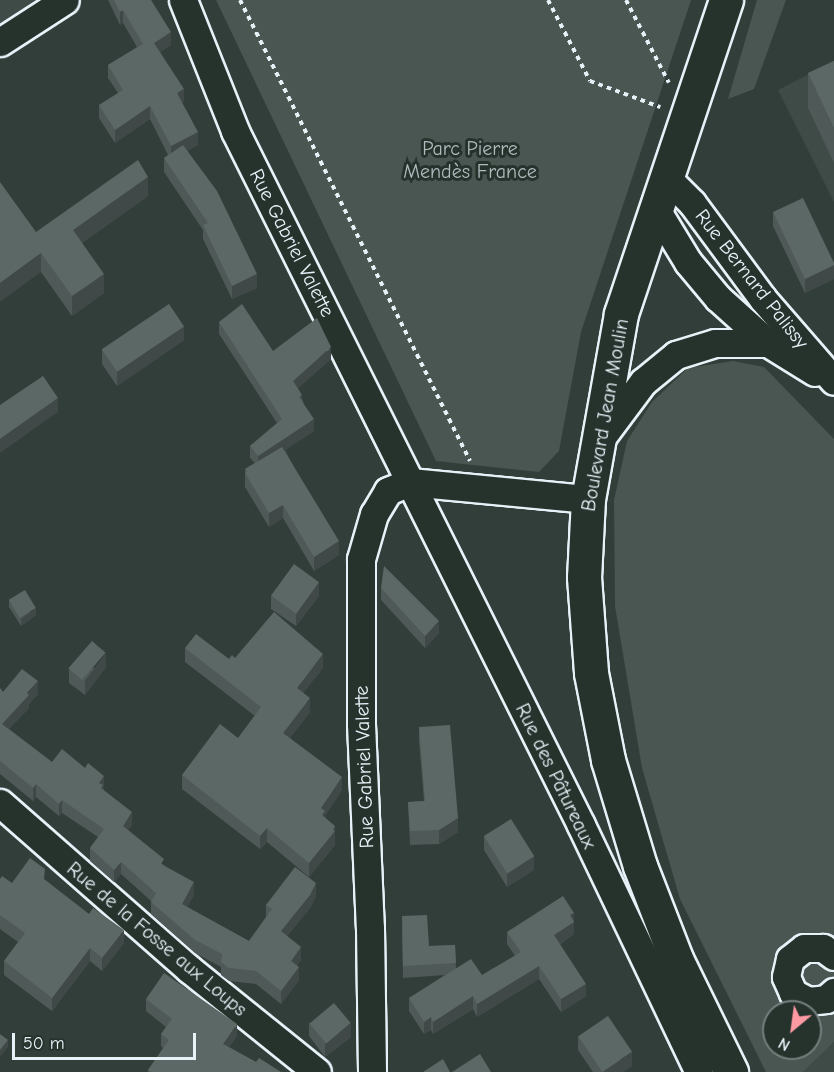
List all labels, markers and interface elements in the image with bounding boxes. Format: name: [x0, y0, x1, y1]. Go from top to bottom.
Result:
park label: Parc Pierre Mendès France: [403, 136, 537, 183]
street label: Rue Gabriel Valette: [244, 165, 340, 321]
street label: Rue Bernard Palissy: [690, 204, 814, 354]
street label: Boulevard Jean Moulin: [576, 317, 634, 513]
street label: Rue Gabriel Valette: [349, 685, 379, 849]
street label: Rue des Pâtureaux: [510, 699, 602, 853]
street label: Rue de la Fosse aux Loups: [62, 857, 252, 1021]
north arrow: [762, 1000, 822, 1060]
scale bar: [15, 1021, 200, 1059]
text: 50 m: [23, 1033, 65, 1054]
text: N: [775, 1034, 793, 1054]

